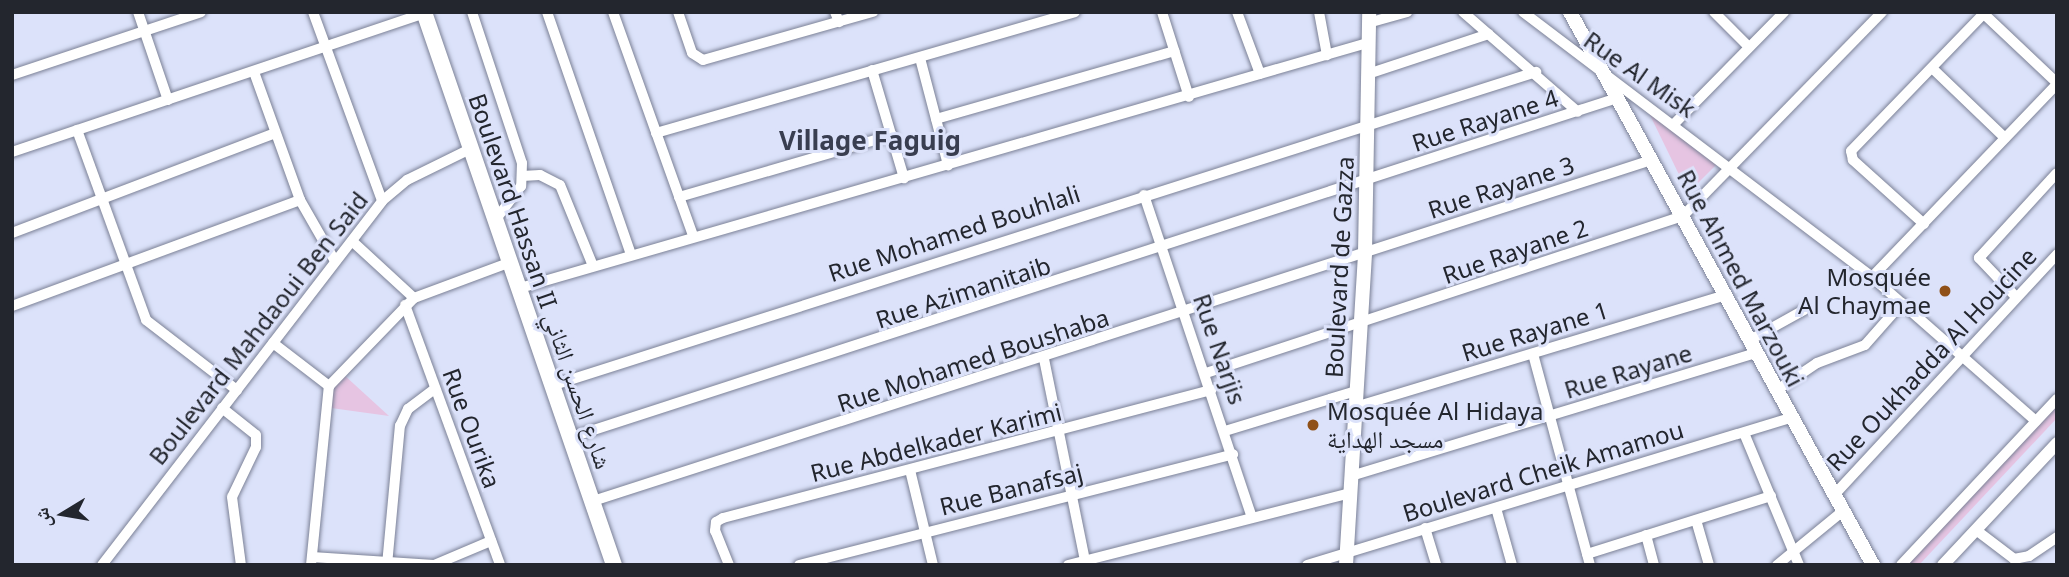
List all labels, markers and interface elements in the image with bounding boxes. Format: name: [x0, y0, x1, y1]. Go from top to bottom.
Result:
street label: Rue Al Misk: [1579, 25, 1701, 123]
street label: Rue Rayane 4: [1408, 83, 1562, 157]
street label: Boulevard Hassan II شارع الحسن الثاني: [463, 90, 619, 472]
district label: Village Faguig: [779, 125, 961, 157]
street label: Rue Rayane 3: [1424, 150, 1578, 224]
street label: Boulevard de Gazza: [1319, 156, 1359, 378]
street label: Rue Ahmed Marzouki: [1672, 165, 1810, 391]
street label: Rue Mohamed Bouhlali: [825, 179, 1083, 287]
street label: Boulevard Mahdaoui Ben Said: [143, 186, 373, 470]
street label: Rue Rayane 2: [1438, 213, 1592, 289]
street label: Rue Oukhadda Al Houcine: [1820, 242, 2042, 476]
street label: Rue Azimanitaib: [872, 250, 1054, 334]
place label: Mosquée Al Chaymae: [1798, 263, 1931, 319]
marker: Mosquée Al Chaymae: [1937, 283, 1953, 299]
street label: Rue Narjis: [1188, 290, 1252, 408]
street label: Rue Rayane 1: [1458, 295, 1612, 367]
street label: Rue Mohamed Boushaba: [833, 302, 1113, 418]
street label: Rue Rayane: [1561, 338, 1695, 404]
street label: Rue Ourika: [437, 364, 507, 492]
street label: Rue Abdelkader Karimi: [807, 397, 1065, 487]
place label: Mosquée Al Hidaya مسجد الهداية: [1327, 397, 1543, 453]
street label: Boulevard Cheik Amamou: [1399, 415, 1687, 527]
marker: Mosquée Al Hidaya مسجد الهداية: [1305, 417, 1321, 433]
street label: Rue Banafsaj: [937, 457, 1085, 521]
north arrow: [28, 479, 98, 549]
text: ش: [28, 506, 57, 530]

